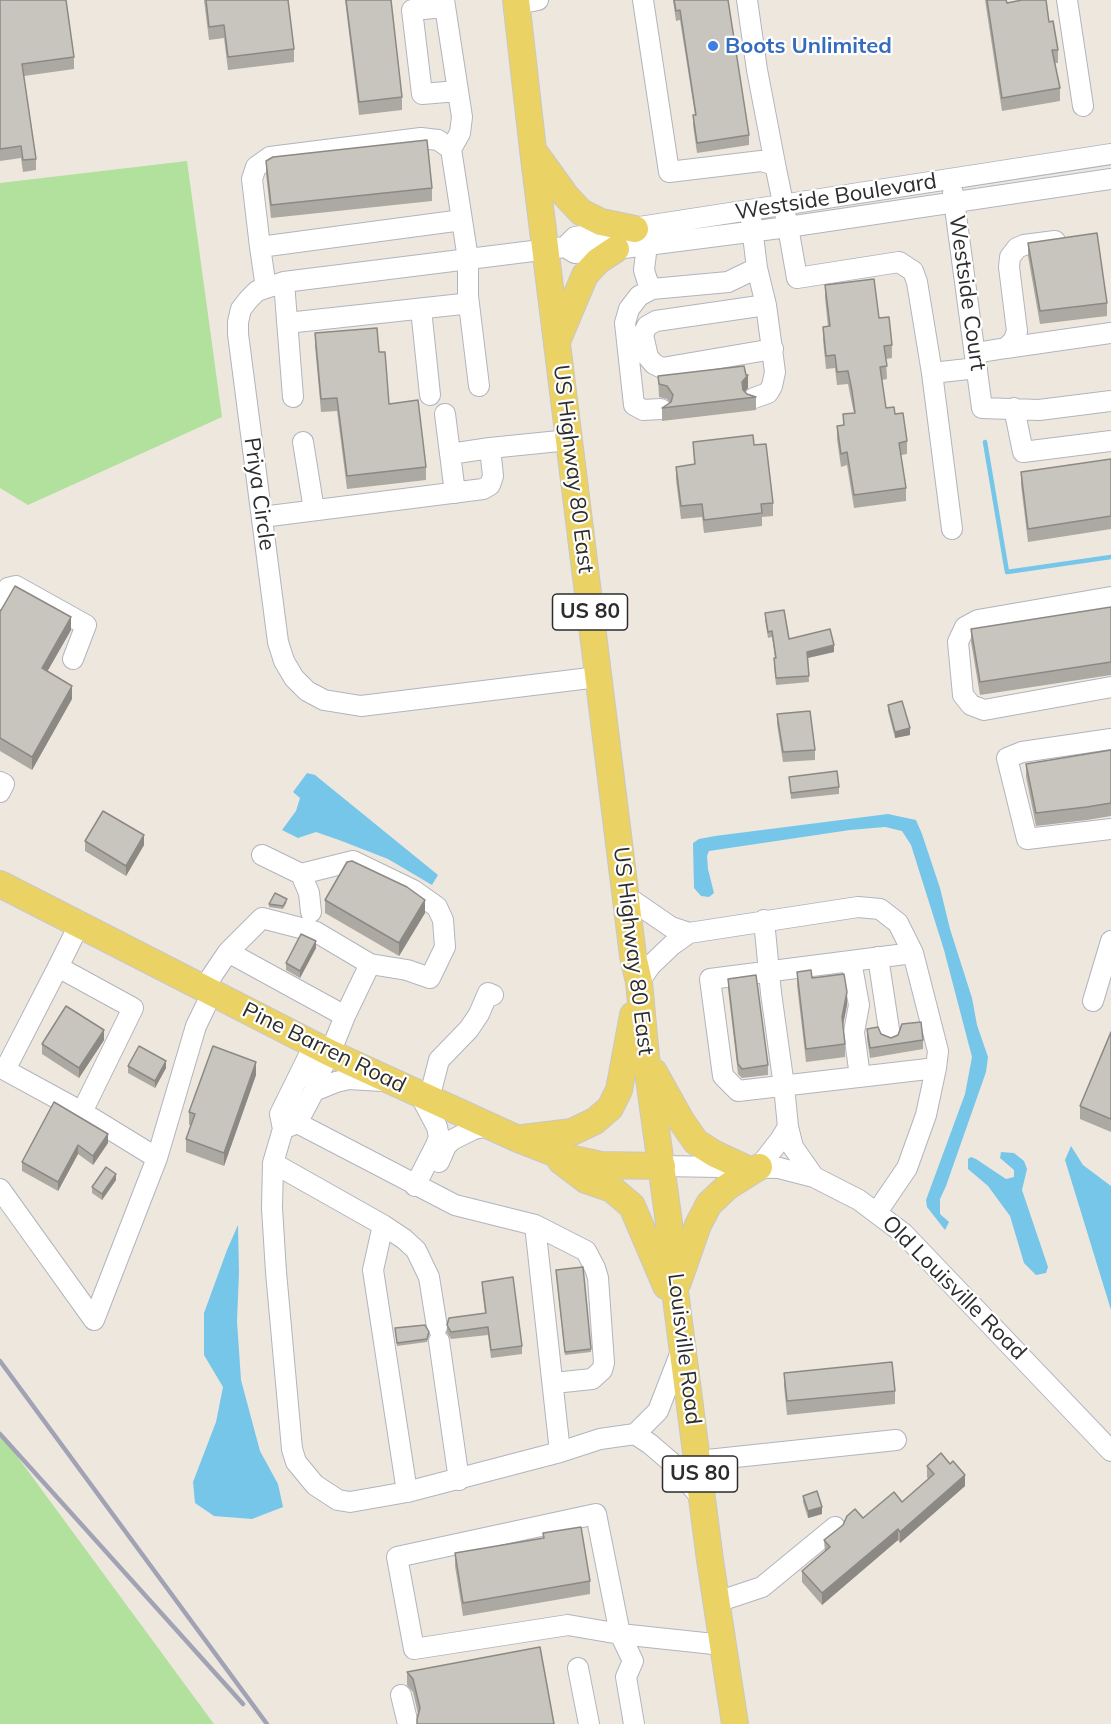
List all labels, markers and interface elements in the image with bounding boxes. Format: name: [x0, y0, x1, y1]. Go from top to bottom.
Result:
place label: Boots Unlimited: [725, 33, 892, 59]
marker: Boots Unlimited: [706, 39, 720, 53]
street label: Westside Boulevard: [733, 168, 939, 226]
street label: Westside Court: [943, 214, 991, 372]
street label: US Highway 80 East: [547, 363, 599, 575]
street label: Priya Circle: [238, 436, 280, 552]
road number: US 80: [552, 594, 628, 630]
street label: US Highway 80 East: [607, 845, 659, 1057]
street label: Pine Barren Road: [238, 997, 410, 1099]
street label: Old Louisville Road: [876, 1210, 1032, 1366]
street label: Louisville Road: [662, 1272, 706, 1426]
road number: US 80: [662, 1456, 738, 1492]

